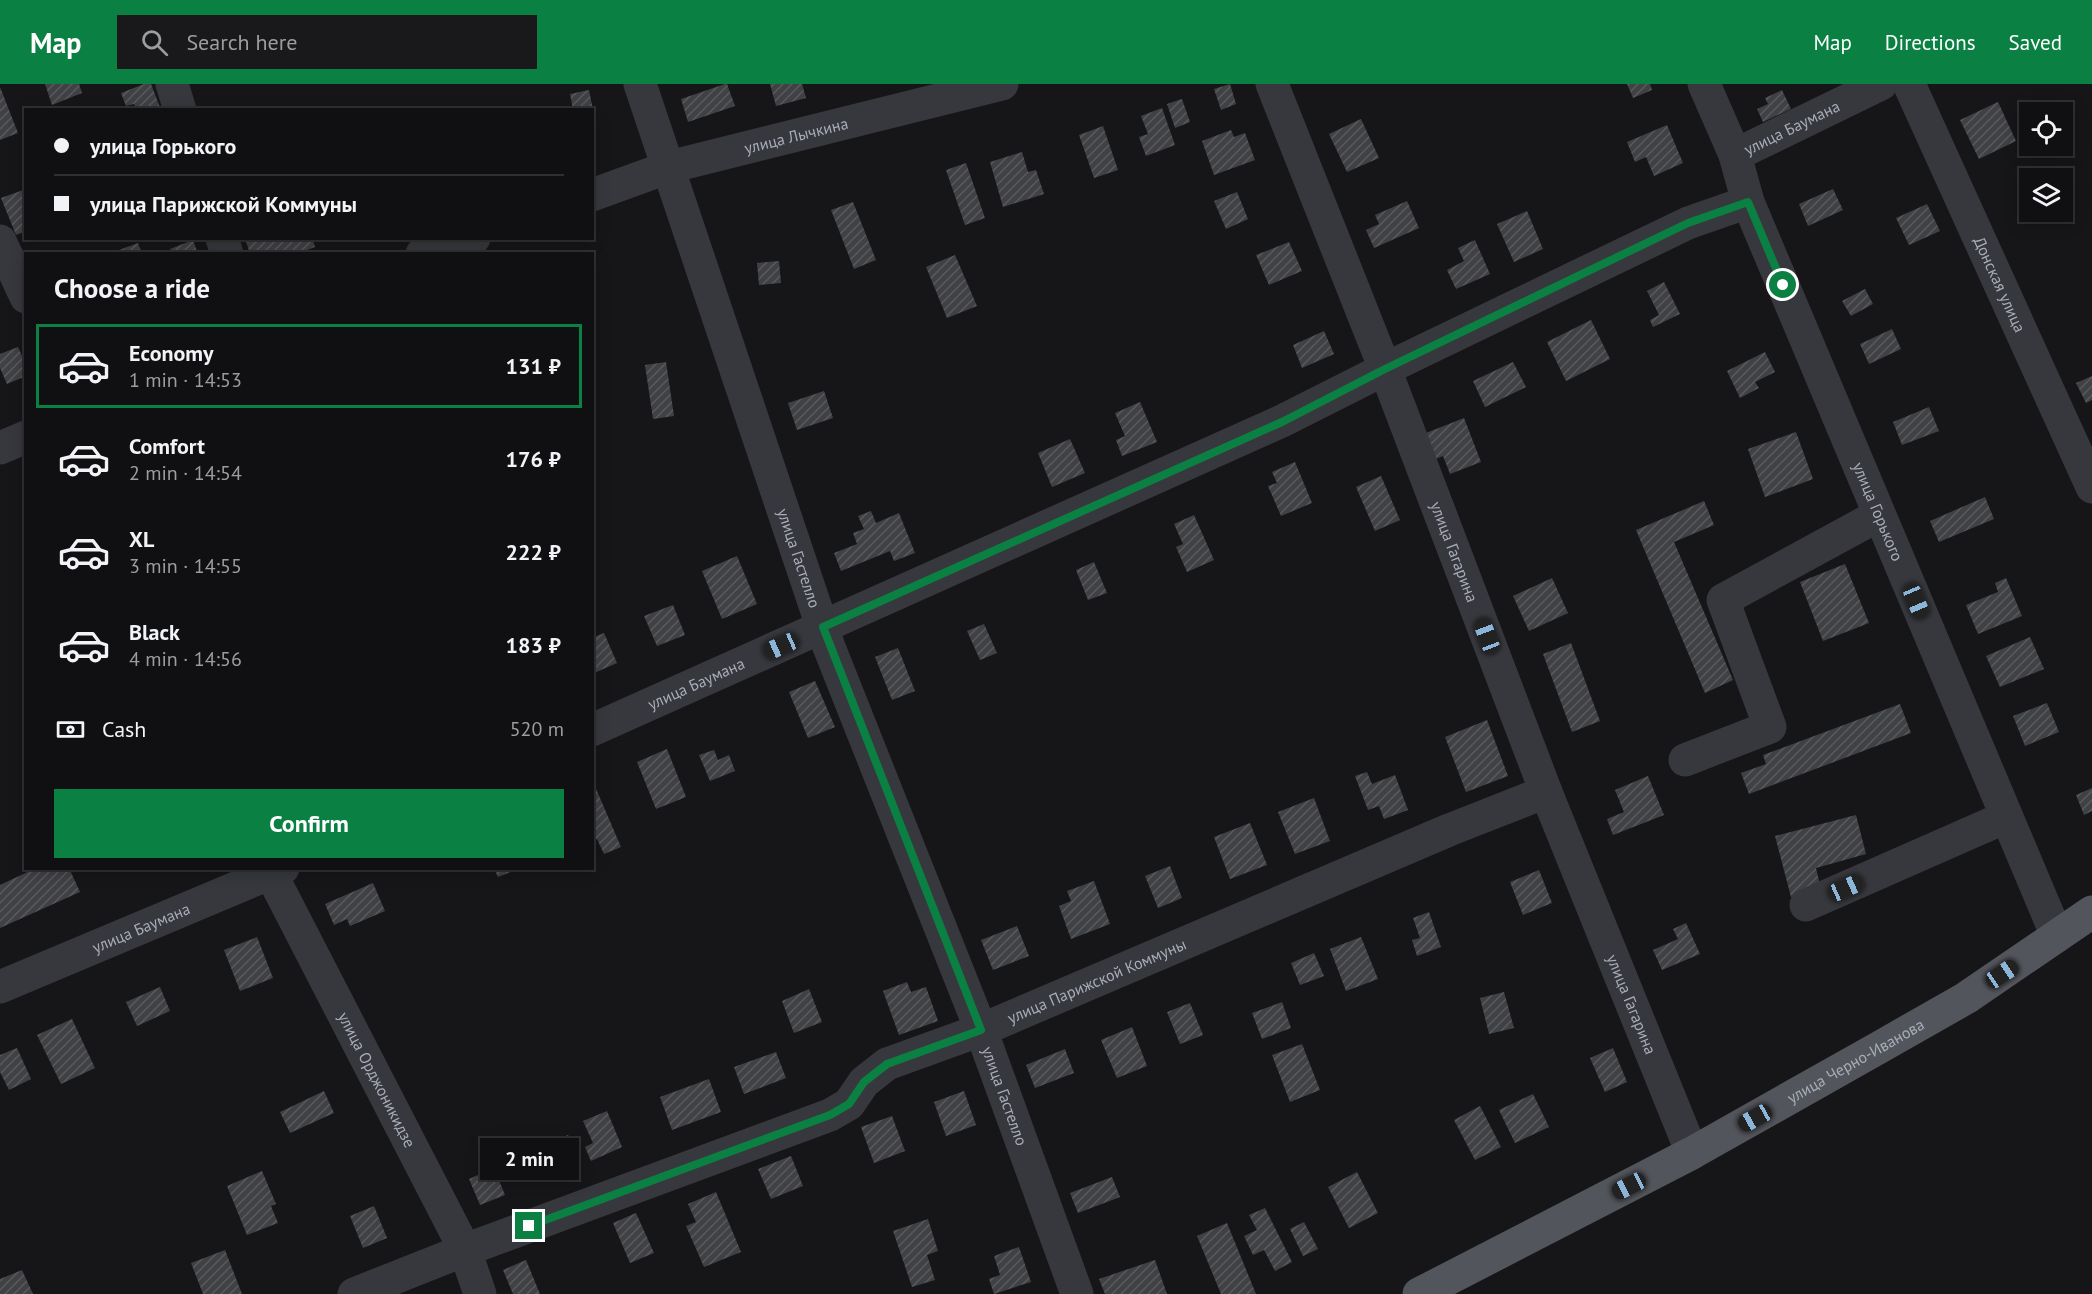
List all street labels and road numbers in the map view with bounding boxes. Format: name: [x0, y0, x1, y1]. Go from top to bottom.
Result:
street label: улица Баумана: [1740, 96, 1843, 159]
street label: улица Лычкина: [742, 113, 850, 158]
street label: Донская улица: [1970, 233, 2030, 335]
street label: улица Горького: [1849, 459, 1908, 564]
street label: улица Гагарина: [1426, 498, 1483, 605]
street label: улица Гастелло: [773, 506, 825, 610]
street label: улица Баумана: [644, 653, 748, 714]
street label: улица Баумана: [89, 898, 193, 957]
street label: улица Парижской Коммуны: [1004, 934, 1189, 1028]
street label: улица Гагарина: [1603, 951, 1661, 1057]
street label: улица Орджоникидзе: [334, 1008, 420, 1151]
street label: улица Черно-Иванова: [1783, 1014, 1928, 1107]
street label: улица Гастелло: [978, 1044, 1032, 1148]

